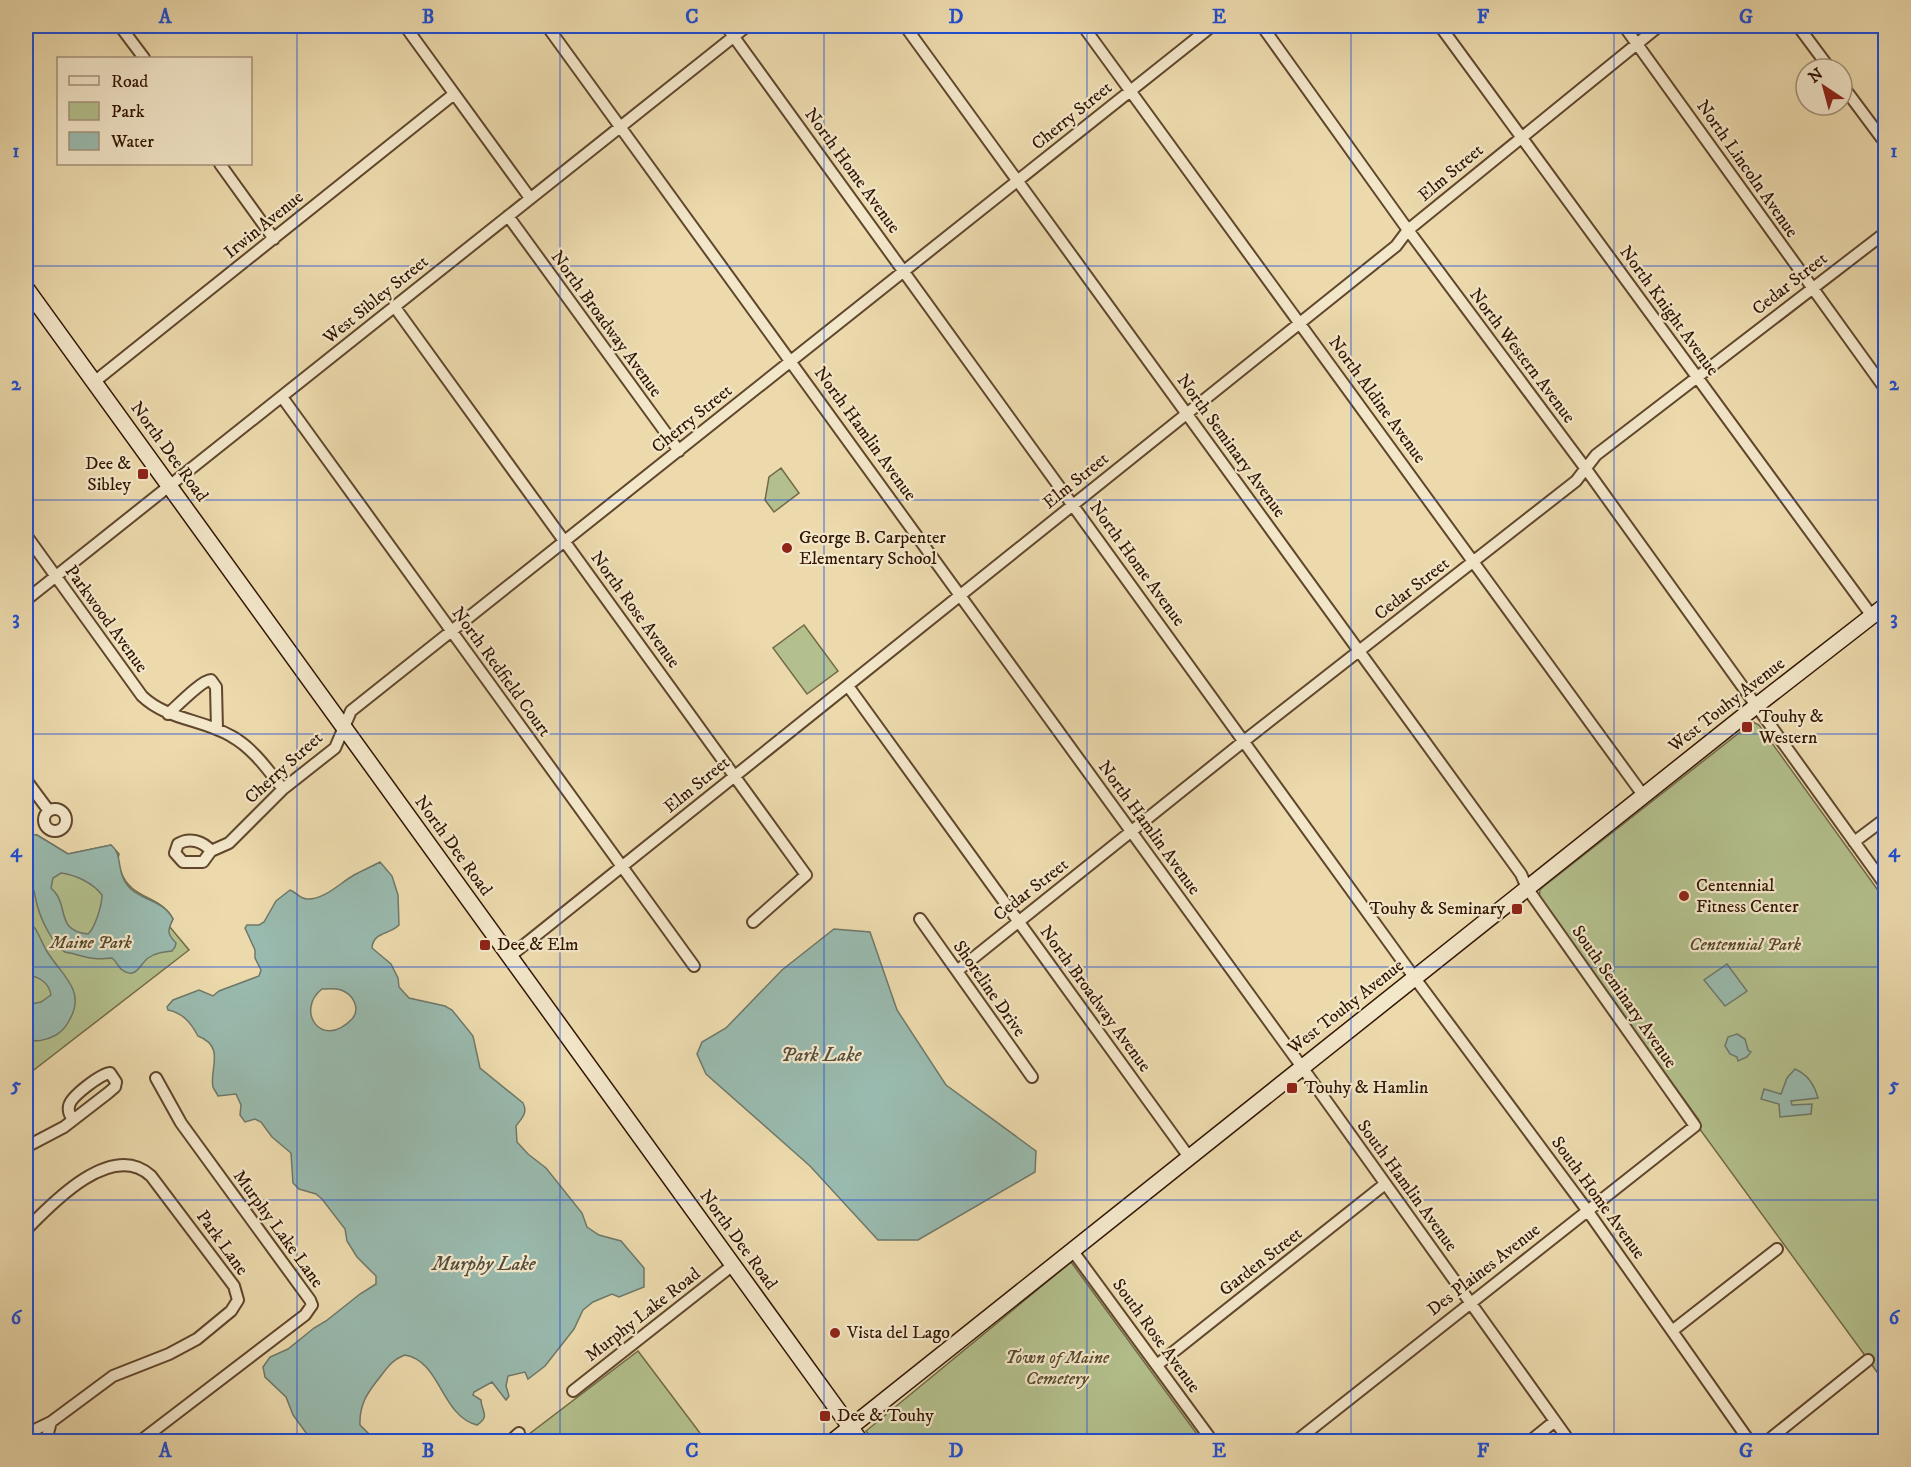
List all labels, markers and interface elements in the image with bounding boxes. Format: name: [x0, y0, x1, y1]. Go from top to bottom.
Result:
text: A: [158, 5, 173, 30]
text: B: [422, 5, 434, 30]
text: C: [685, 5, 699, 30]
text: D: [949, 5, 964, 30]
text: E: [1212, 5, 1226, 30]
text: F: [1477, 5, 1490, 30]
text: G: [1739, 5, 1753, 30]
legend: [57, 57, 252, 165]
north arrow: [1794, 57, 1854, 117]
text: N: [1805, 64, 1827, 88]
text: Road: [111, 71, 148, 93]
street label: Cherry Street: [1027, 77, 1117, 155]
street label: North Lincoln Avenue: [1691, 96, 1803, 242]
text: Park: [111, 101, 145, 123]
street label: North Home Avenue: [799, 104, 905, 238]
text: Water: [110, 131, 154, 153]
text: 1: [12, 139, 20, 164]
street label: Elm Street: [1414, 139, 1488, 207]
text: 1: [1890, 139, 1898, 164]
street label: Irwin Avenue: [220, 186, 308, 264]
street label: North Knight Avenue: [1614, 242, 1724, 380]
street label: North Broadway Avenue: [546, 247, 666, 401]
street label: Cedar Street: [1748, 248, 1832, 320]
street label: West Sibley Street: [318, 251, 433, 350]
street label: North Western Avenue: [1464, 284, 1580, 428]
street label: North Aldine Avenue: [1323, 332, 1431, 468]
street label: North Hamlin Avenue: [809, 363, 921, 505]
street label: North Seminary Avenue: [1172, 370, 1290, 522]
text: 2: [11, 372, 22, 397]
text: 2: [1889, 372, 1900, 397]
street label: Cherry Street: [647, 380, 737, 458]
street label: North Dee Road: [125, 398, 213, 506]
street label: Elm Street: [1039, 448, 1113, 514]
place label: Dee & Sibley: [85, 453, 131, 496]
marker: Dee & Sibley: [136, 467, 150, 481]
street label: North Home Avenue: [1084, 497, 1190, 631]
place label: George B. Carpenter Elementary School: [799, 527, 946, 570]
marker: George B. Carpenter Elementary School: [780, 541, 794, 555]
street label: North Rose Avenue: [585, 547, 685, 673]
street label: Cedar Street: [1370, 553, 1454, 625]
street label: Parkwood Avenue: [60, 561, 152, 677]
street label: North Redfield Court: [447, 603, 556, 741]
text: 3: [12, 606, 20, 631]
text: 3: [1890, 606, 1898, 631]
street label: West Touhy Avenue: [1664, 653, 1790, 758]
place label: Touhy & Western: [1758, 706, 1824, 749]
marker: Touhy & Western: [1740, 720, 1754, 734]
street label: Cherry Street: [241, 727, 328, 809]
street label: Elm Street: [660, 752, 734, 818]
street label: North Hamlin Avenue: [1093, 757, 1205, 899]
street label: North Dee Road: [409, 792, 497, 900]
text: 4: [10, 839, 23, 864]
text: 4: [1888, 839, 1901, 864]
street label: Cedar Street: [989, 854, 1073, 926]
place label: Centennial Fitness Center: [1696, 875, 1799, 918]
marker: Centennial Fitness Center: [1677, 889, 1691, 903]
place label: Touhy & Seminary: [1369, 898, 1505, 920]
marker: Touhy & Seminary: [1510, 902, 1524, 916]
street label: South Seminary Avenue: [1567, 921, 1681, 1073]
street label: North Broadway Avenue: [1035, 922, 1155, 1076]
park label: Maine Park: [48, 932, 132, 954]
place label: Dee & Elm: [497, 934, 579, 956]
park label: Centennial Park: [1689, 934, 1801, 956]
street label: Shoreline Drive: [948, 937, 1030, 1041]
marker: Dee & Elm: [478, 938, 492, 952]
street label: West Touhy Avenue: [1283, 955, 1409, 1060]
water label: Park Lake: [781, 1043, 863, 1068]
text: 5: [10, 1073, 21, 1098]
text: 5: [1888, 1073, 1899, 1098]
place label: Touhy & Hamlin: [1304, 1077, 1429, 1099]
marker: Touhy & Hamlin: [1285, 1081, 1299, 1095]
street label: South Hamlin Avenue: [1352, 1116, 1462, 1256]
street label: South Home Avenue: [1546, 1132, 1650, 1264]
street label: Murphy Lake Lane: [228, 1166, 328, 1292]
street label: North Dee Road: [694, 1186, 782, 1294]
street label: Park Lane: [191, 1206, 253, 1280]
street label: Des Plaines Avenue: [1423, 1219, 1545, 1321]
street label: Garden Street: [1215, 1223, 1307, 1301]
water label: Murphy Lake: [430, 1252, 537, 1277]
street label: Murphy Lake Road: [581, 1263, 705, 1367]
street label: South Rose Avenue: [1107, 1275, 1205, 1397]
text: 6: [11, 1306, 23, 1331]
text: 6: [1889, 1306, 1901, 1331]
place label: Vista del Lago: [846, 1322, 950, 1344]
marker: Vista del Lago: [828, 1326, 842, 1340]
park label: Town of Maine Cemetery: [1005, 1347, 1110, 1390]
place label: Dee & Touhy: [837, 1405, 934, 1427]
marker: Dee & Touhy: [818, 1409, 832, 1423]
text: A: [158, 1439, 173, 1464]
text: B: [422, 1439, 434, 1464]
text: C: [685, 1439, 699, 1464]
text: D: [949, 1439, 964, 1464]
text: E: [1212, 1439, 1226, 1464]
text: F: [1477, 1439, 1490, 1464]
text: G: [1739, 1439, 1753, 1464]

